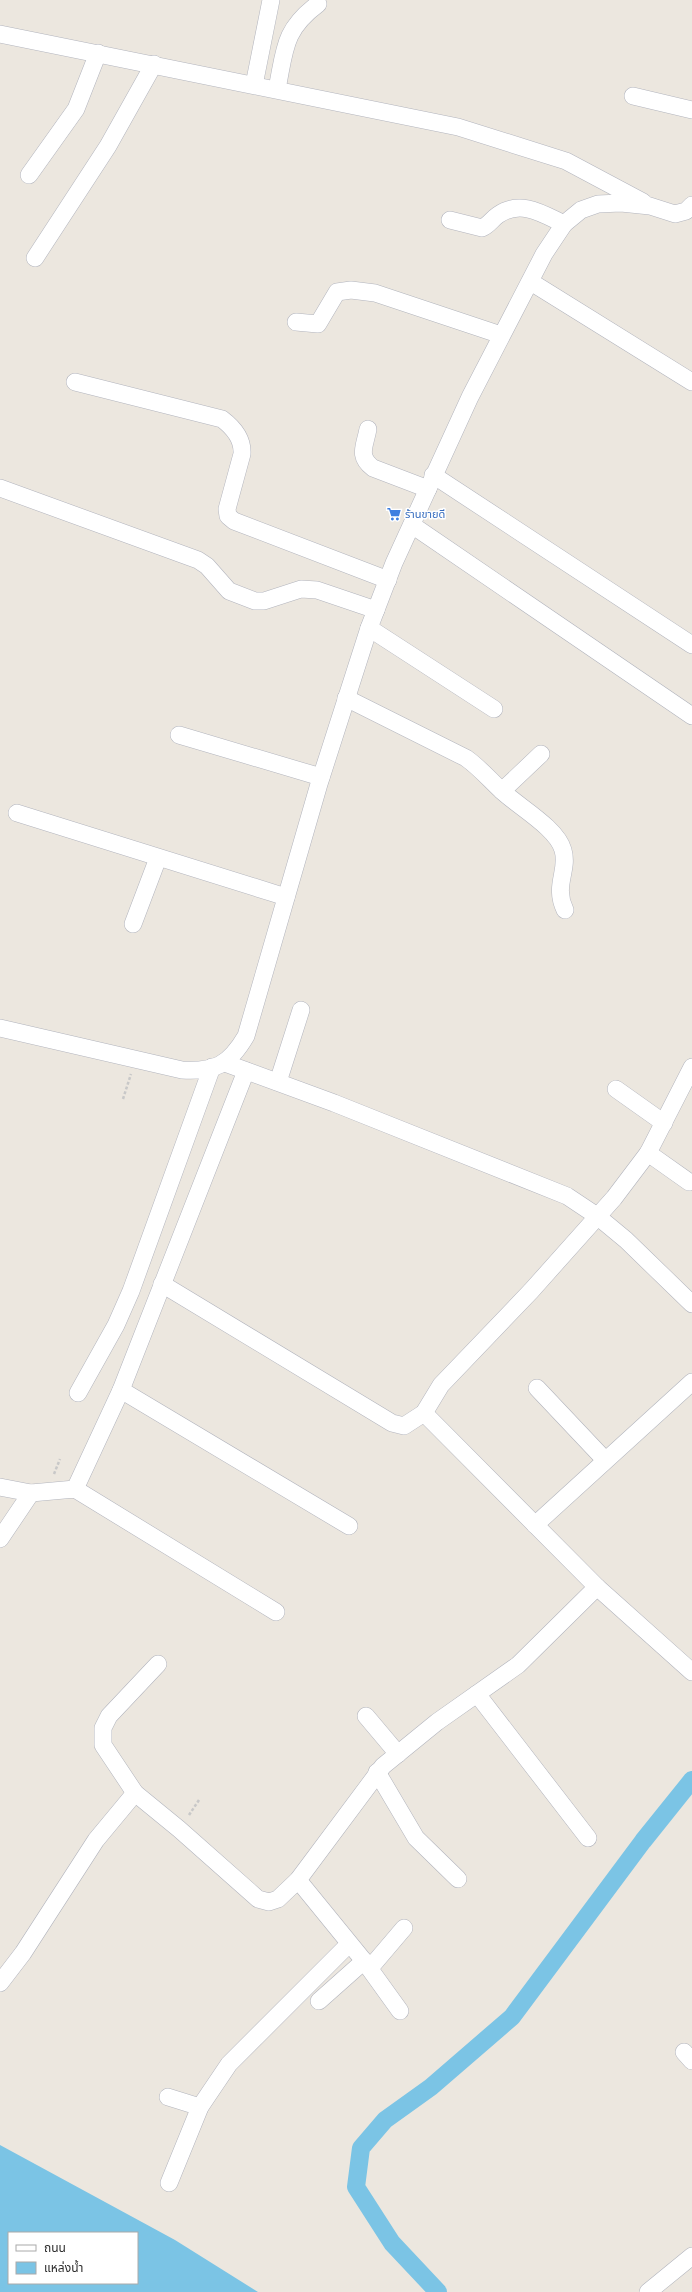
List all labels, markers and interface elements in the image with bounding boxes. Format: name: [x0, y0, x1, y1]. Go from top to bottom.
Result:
supermarket icon: ร้านขายดี: [386, 506, 402, 522]
place label: ร้านขายดี: [405, 508, 445, 520]
legend: [8, 2232, 138, 2284]
text: ถนน: [44, 2241, 66, 2255]
text: แหล่งน้ำ: [44, 2259, 83, 2275]

